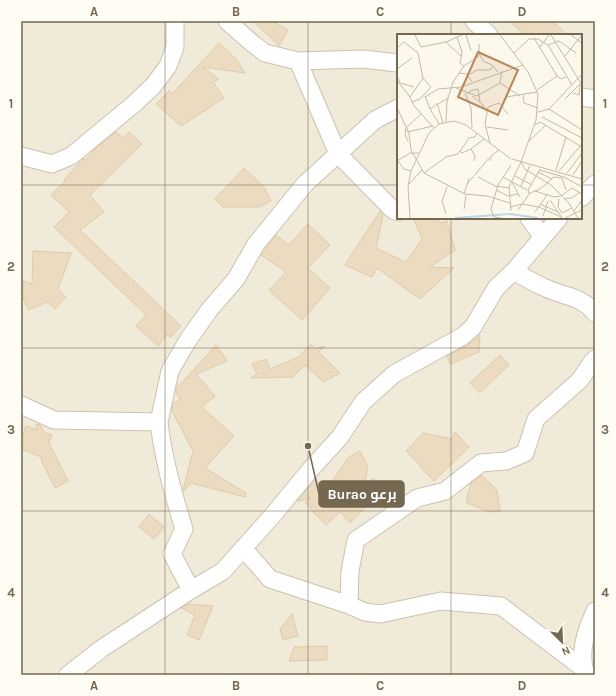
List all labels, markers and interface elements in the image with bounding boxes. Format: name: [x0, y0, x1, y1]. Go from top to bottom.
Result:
text: A: [90, 4, 98, 19]
text: B: [232, 4, 240, 19]
text: C: [376, 4, 384, 19]
text: D: [518, 4, 527, 19]
inset map: [397, 34, 582, 219]
text: 1: [9, 96, 13, 111]
text: 1: [603, 96, 607, 111]
text: 2: [7, 259, 15, 274]
text: 2: [601, 259, 609, 274]
text: 3: [7, 422, 15, 437]
text: 3: [601, 422, 609, 437]
callout: Burao برعو: [319, 481, 404, 507]
text: Burao برعو: [327, 486, 397, 503]
text: 4: [7, 585, 15, 600]
text: 4: [601, 585, 609, 600]
north arrow: [542, 622, 582, 662]
text: N: [560, 643, 572, 658]
text: A: [90, 678, 98, 693]
text: B: [232, 678, 240, 693]
text: C: [376, 678, 384, 693]
text: D: [518, 678, 527, 693]

